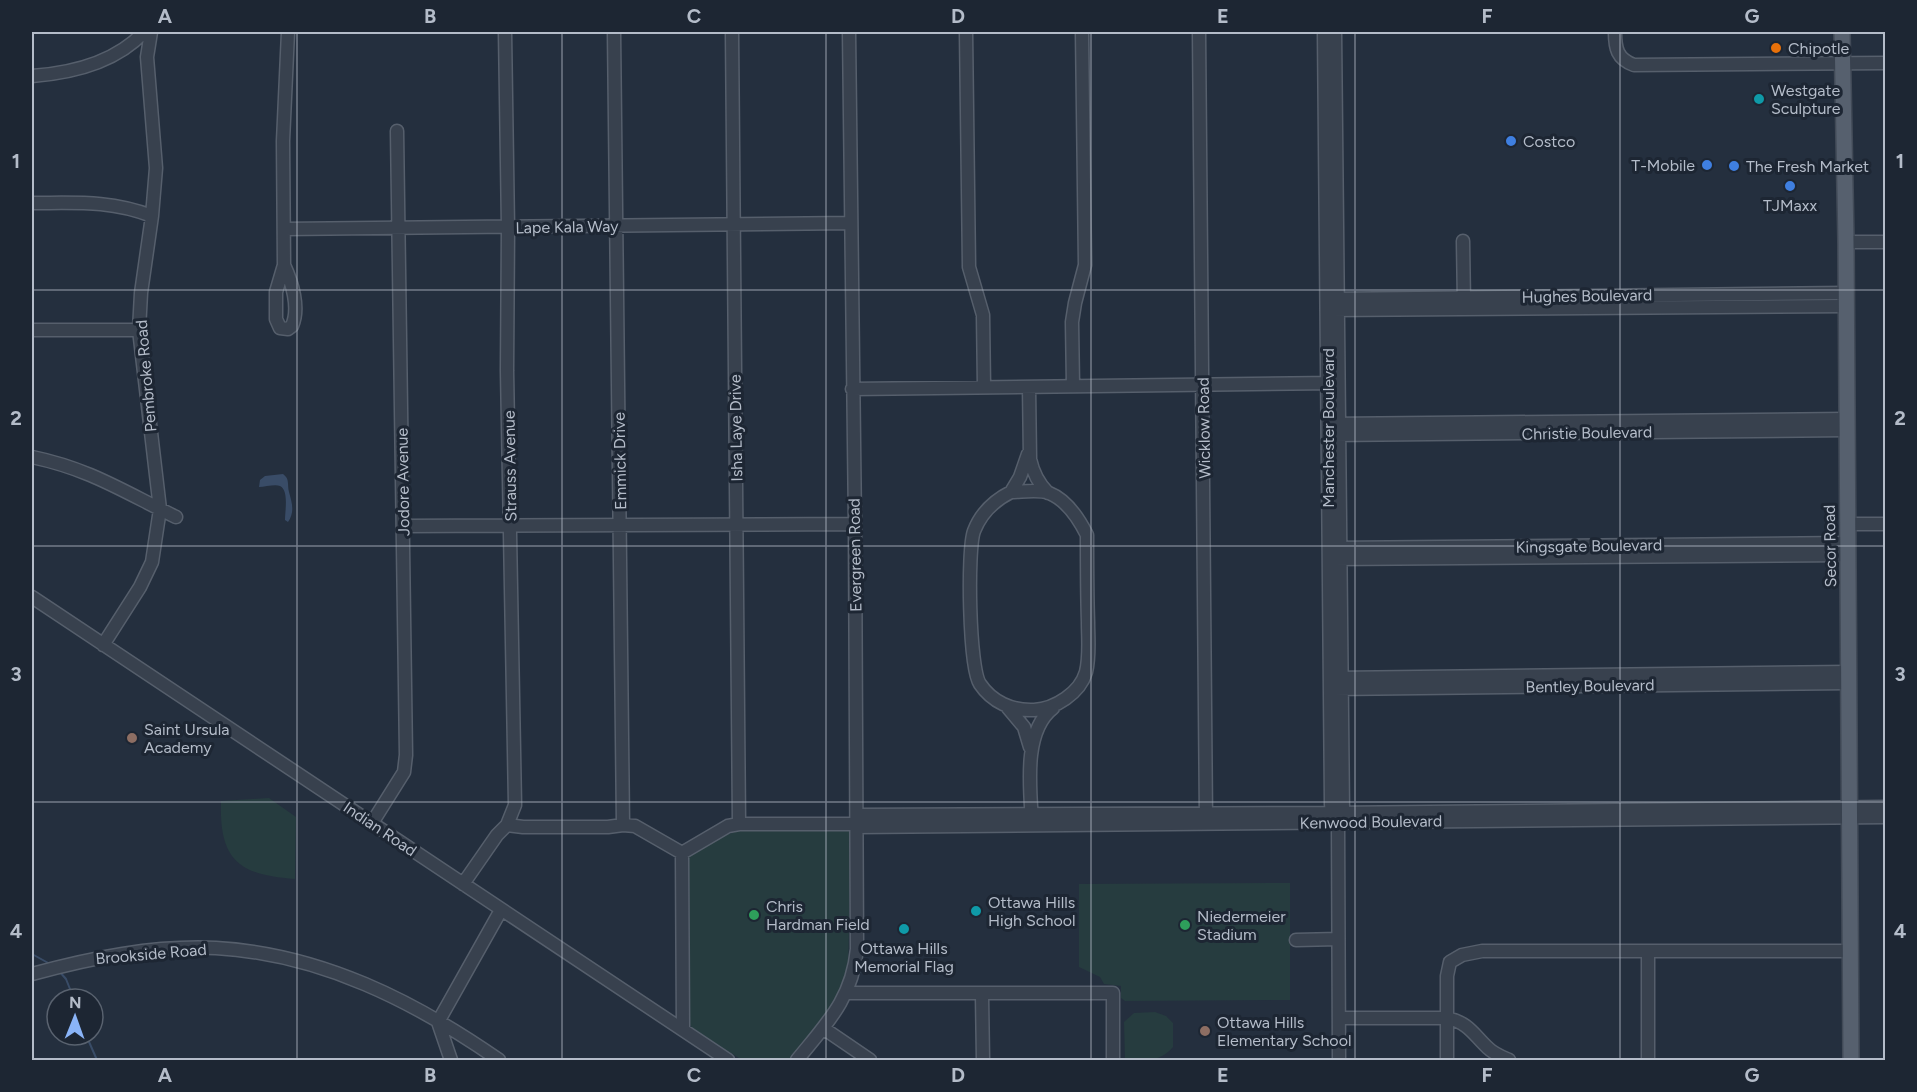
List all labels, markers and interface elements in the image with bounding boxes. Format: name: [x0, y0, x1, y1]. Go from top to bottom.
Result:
text: A: [158, 4, 173, 28]
text: B: [424, 4, 436, 28]
text: C: [687, 4, 701, 28]
text: D: [951, 4, 965, 28]
text: E: [1217, 4, 1229, 28]
text: F: [1481, 4, 1493, 28]
text: G: [1745, 4, 1760, 28]
place label: Chipotle: [1788, 39, 1849, 58]
marker: Chipotle: [1769, 41, 1783, 55]
place label: Westgate Sculpture: [1771, 81, 1841, 118]
marker: Westgate Sculpture: [1752, 92, 1766, 106]
place label: Costco: [1523, 132, 1575, 151]
marker: Costco: [1504, 134, 1518, 148]
text: 1: [12, 149, 20, 173]
text: 1: [1896, 149, 1904, 173]
place label: T-Mobile: [1631, 156, 1695, 175]
place label: The Fresh Market: [1746, 157, 1869, 176]
marker: T-Mobile: [1700, 158, 1714, 172]
marker: The Fresh Market: [1727, 159, 1741, 173]
marker: TJMaxx: [1783, 179, 1797, 193]
place label: TJMaxx: [1763, 196, 1817, 215]
street label: Lape Kala Way: [515, 217, 619, 237]
street label: Hughes Boulevard: [1522, 285, 1652, 307]
street label: Pembroke Road: [132, 319, 160, 433]
street label: Manchester Boulevard: [1319, 348, 1338, 508]
street label: Isha Laye Drive: [726, 374, 746, 482]
street label: Wicklow Road: [1194, 377, 1214, 479]
text: 2: [10, 406, 22, 430]
text: 2: [1894, 406, 1906, 430]
street label: Strauss Avenue: [500, 410, 520, 522]
street label: Emmick Drive: [610, 412, 630, 510]
street label: Christie Boulevard: [1522, 422, 1652, 444]
street label: Jodore Avenue: [393, 427, 413, 536]
street label: Evergreen Road: [845, 498, 865, 612]
street label: Secor Road: [1820, 504, 1840, 588]
street label: Kingsgate Boulevard: [1516, 535, 1662, 557]
text: 3: [10, 662, 22, 686]
text: 3: [1894, 662, 1906, 686]
street label: Bentley Boulevard: [1525, 675, 1655, 697]
place label: Saint Ursula Academy: [144, 720, 229, 757]
marker: Saint Ursula Academy: [125, 731, 139, 745]
street label: Indian Road: [340, 798, 420, 860]
street label: Kenwood Boulevard: [1300, 811, 1442, 833]
place label: Ottawa Hills High School: [988, 893, 1076, 930]
place label: Chris Hardman Field: [766, 897, 870, 934]
marker: Ottawa Hills High School: [969, 904, 983, 918]
place label: Niedermeier Stadium: [1197, 907, 1286, 944]
marker: Chris Hardman Field: [747, 908, 761, 922]
marker: Niedermeier Stadium: [1178, 918, 1192, 932]
text: 4: [10, 919, 23, 943]
text: 4: [1894, 919, 1907, 943]
marker: Ottawa Hills Memorial Flag: [897, 922, 911, 936]
place label: Ottawa Hills Memorial Flag: [854, 939, 954, 976]
street label: Brookside Road: [95, 940, 207, 968]
north arrow: [45, 987, 105, 1047]
text: N: [69, 993, 82, 1012]
place label: Ottawa Hills Elementary School: [1217, 1013, 1351, 1050]
marker: Ottawa Hills Elementary School: [1198, 1024, 1212, 1038]
text: A: [158, 1063, 173, 1087]
text: B: [424, 1063, 436, 1087]
text: C: [687, 1063, 701, 1087]
text: D: [951, 1063, 965, 1087]
text: E: [1217, 1063, 1229, 1087]
text: F: [1481, 1063, 1493, 1087]
text: G: [1745, 1063, 1760, 1087]

